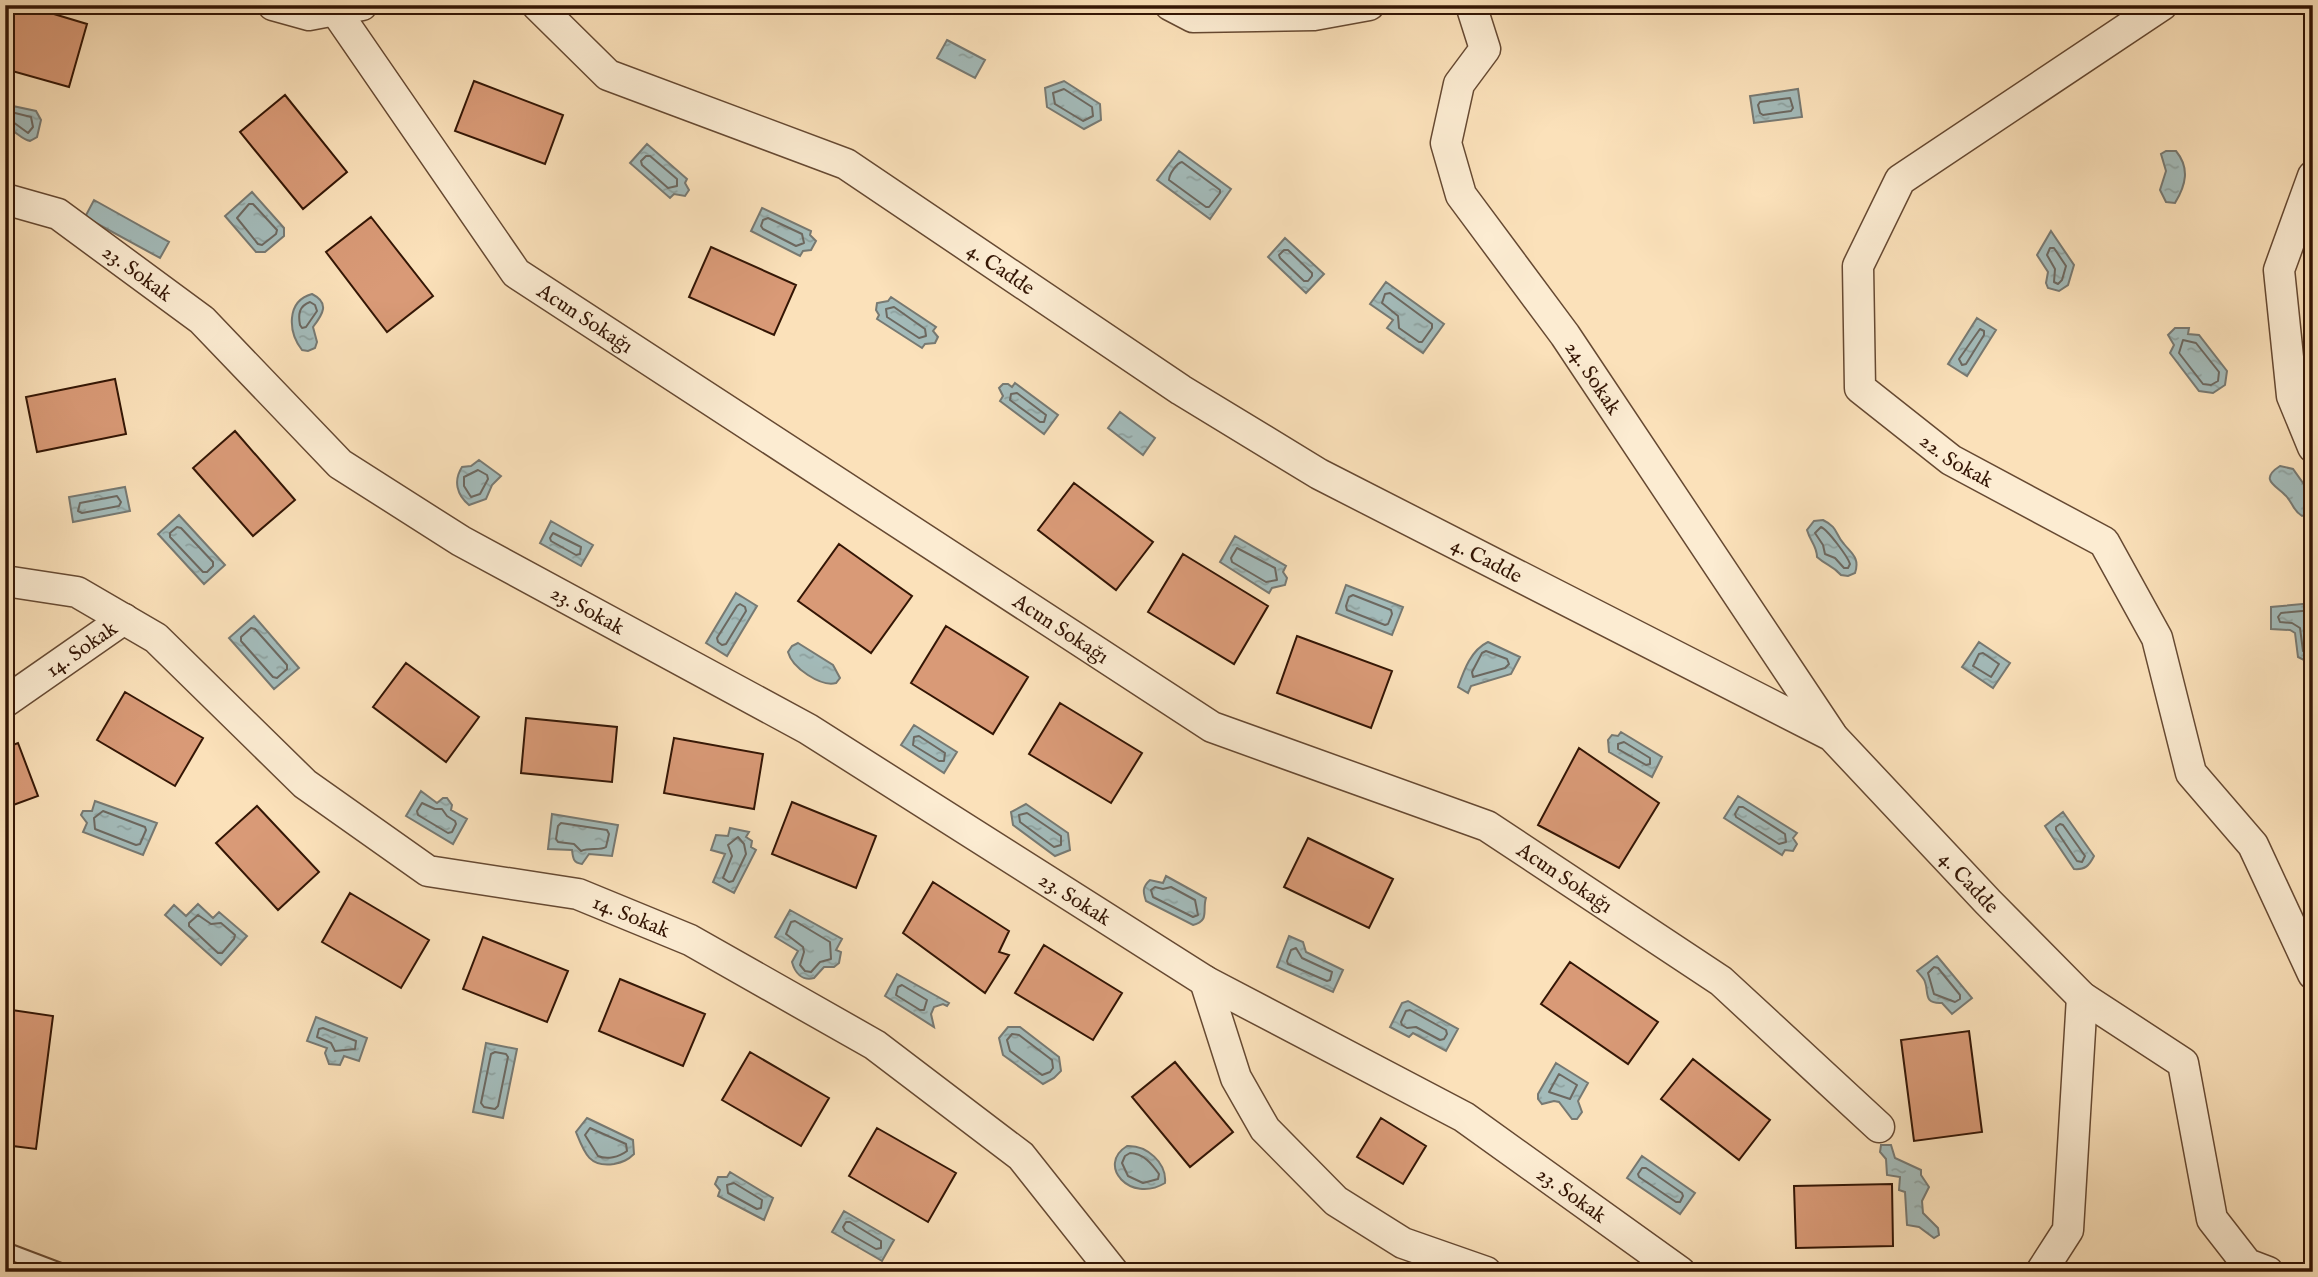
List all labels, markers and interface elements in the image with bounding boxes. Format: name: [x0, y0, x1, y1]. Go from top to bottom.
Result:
street label: 4. Cadde: [961, 237, 1040, 303]
street label: 23. Sokak: [96, 239, 178, 309]
street label: Acun Sokağı: [531, 278, 638, 361]
street label: 24. Sokak: [1558, 336, 1627, 421]
street label: 22. Sokak: [1913, 428, 1998, 495]
street label: 4. Cadde: [1446, 532, 1527, 591]
street label: 23. Sokak: [545, 580, 630, 642]
street label: Acun Sokağı: [1006, 588, 1113, 671]
street label: 14. Sokak: [41, 615, 124, 684]
street label: Acun Sokağı: [1510, 837, 1617, 920]
street label: 4. Cadde: [1932, 846, 2004, 920]
street label: 23. Sokak: [1033, 867, 1116, 933]
street label: 14. Sokak: [588, 889, 674, 946]
street label: 23. Sokak: [1530, 1161, 1612, 1231]

